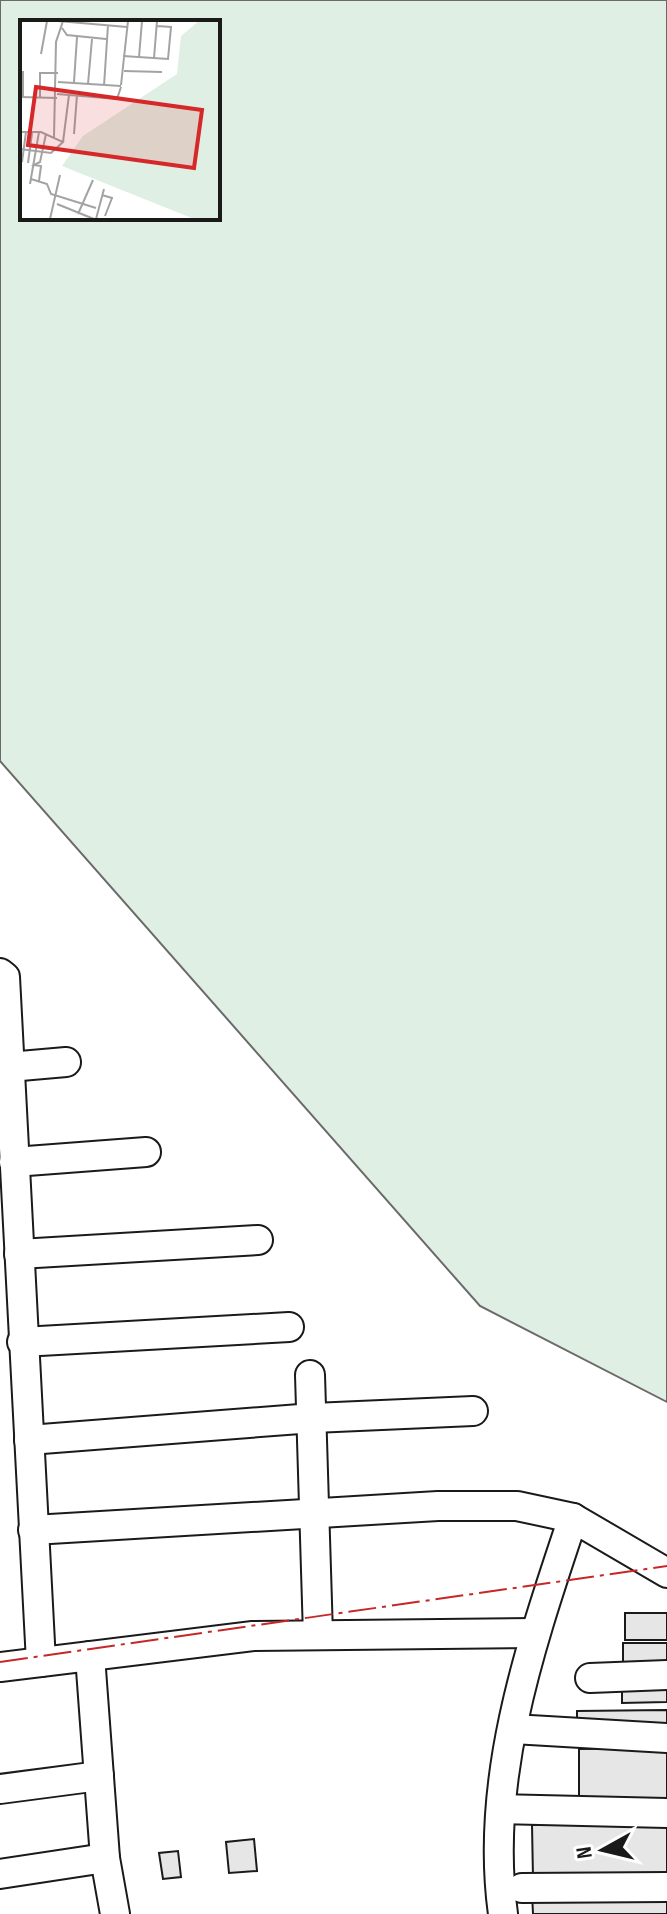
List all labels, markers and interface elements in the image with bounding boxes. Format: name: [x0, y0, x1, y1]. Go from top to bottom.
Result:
inset map: [20, 20, 220, 220]
north arrow: [563, 1810, 643, 1890]
text: N: [570, 1845, 599, 1860]

